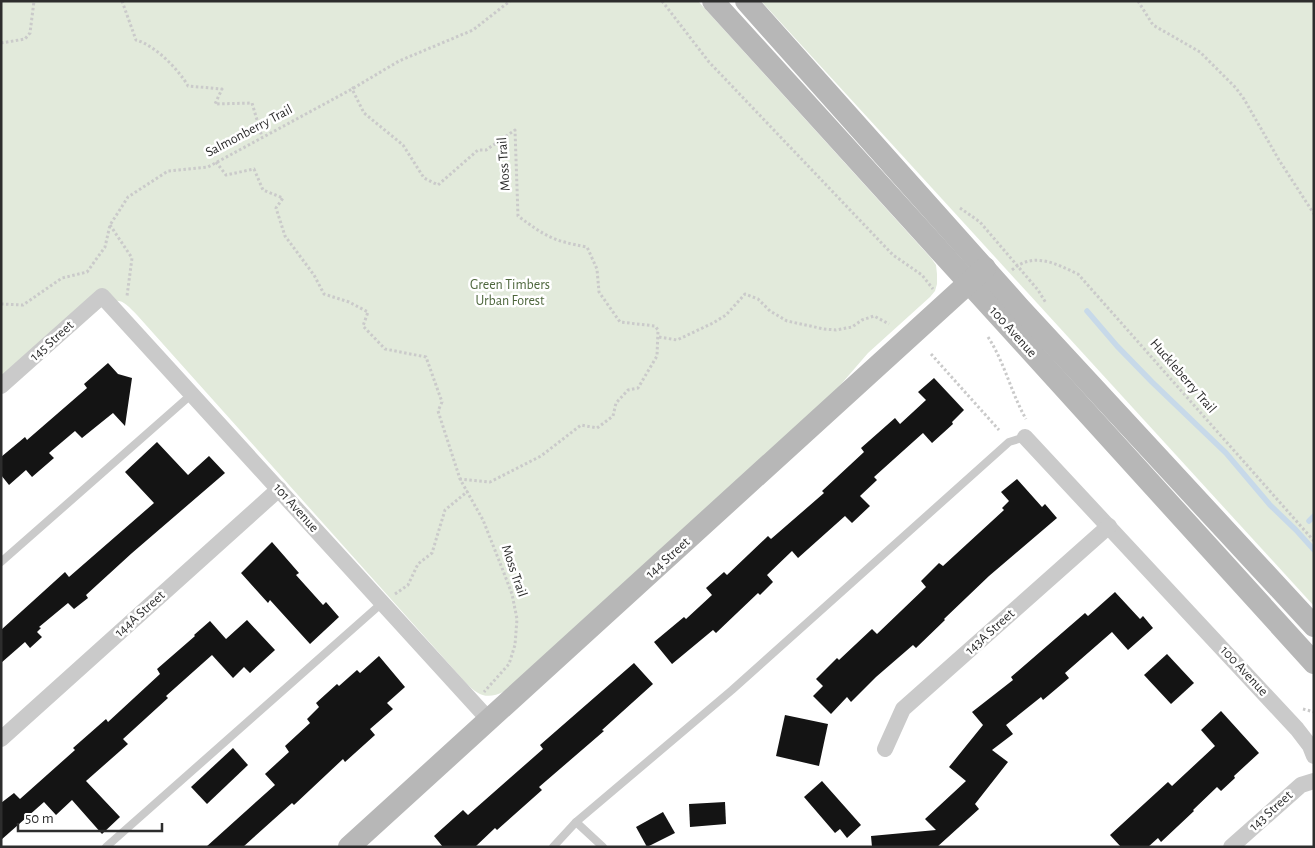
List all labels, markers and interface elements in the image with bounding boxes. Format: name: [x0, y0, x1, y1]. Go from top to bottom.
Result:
street label: Salmonberry Trail: [203, 102, 295, 160]
street label: Moss Trail: [495, 137, 513, 191]
park label: Green Timbers Urban Forest: [470, 278, 550, 308]
street label: 100 Avenue: [987, 304, 1039, 360]
street label: 145 Street: [28, 318, 77, 364]
street label: Huckleberry Trail: [1147, 336, 1219, 416]
street label: 101 Avenue: [271, 481, 321, 535]
street label: 144 Street: [643, 535, 693, 581]
street label: Moss Trail: [499, 543, 529, 599]
street label: 144A Street: [112, 588, 168, 640]
street label: 143A Street: [963, 606, 1018, 658]
street label: 100 Avenue: [1217, 643, 1271, 699]
street label: 143 Street: [1247, 788, 1296, 834]
scale bar: [18, 800, 161, 832]
text: 50 m: [25, 811, 54, 826]

